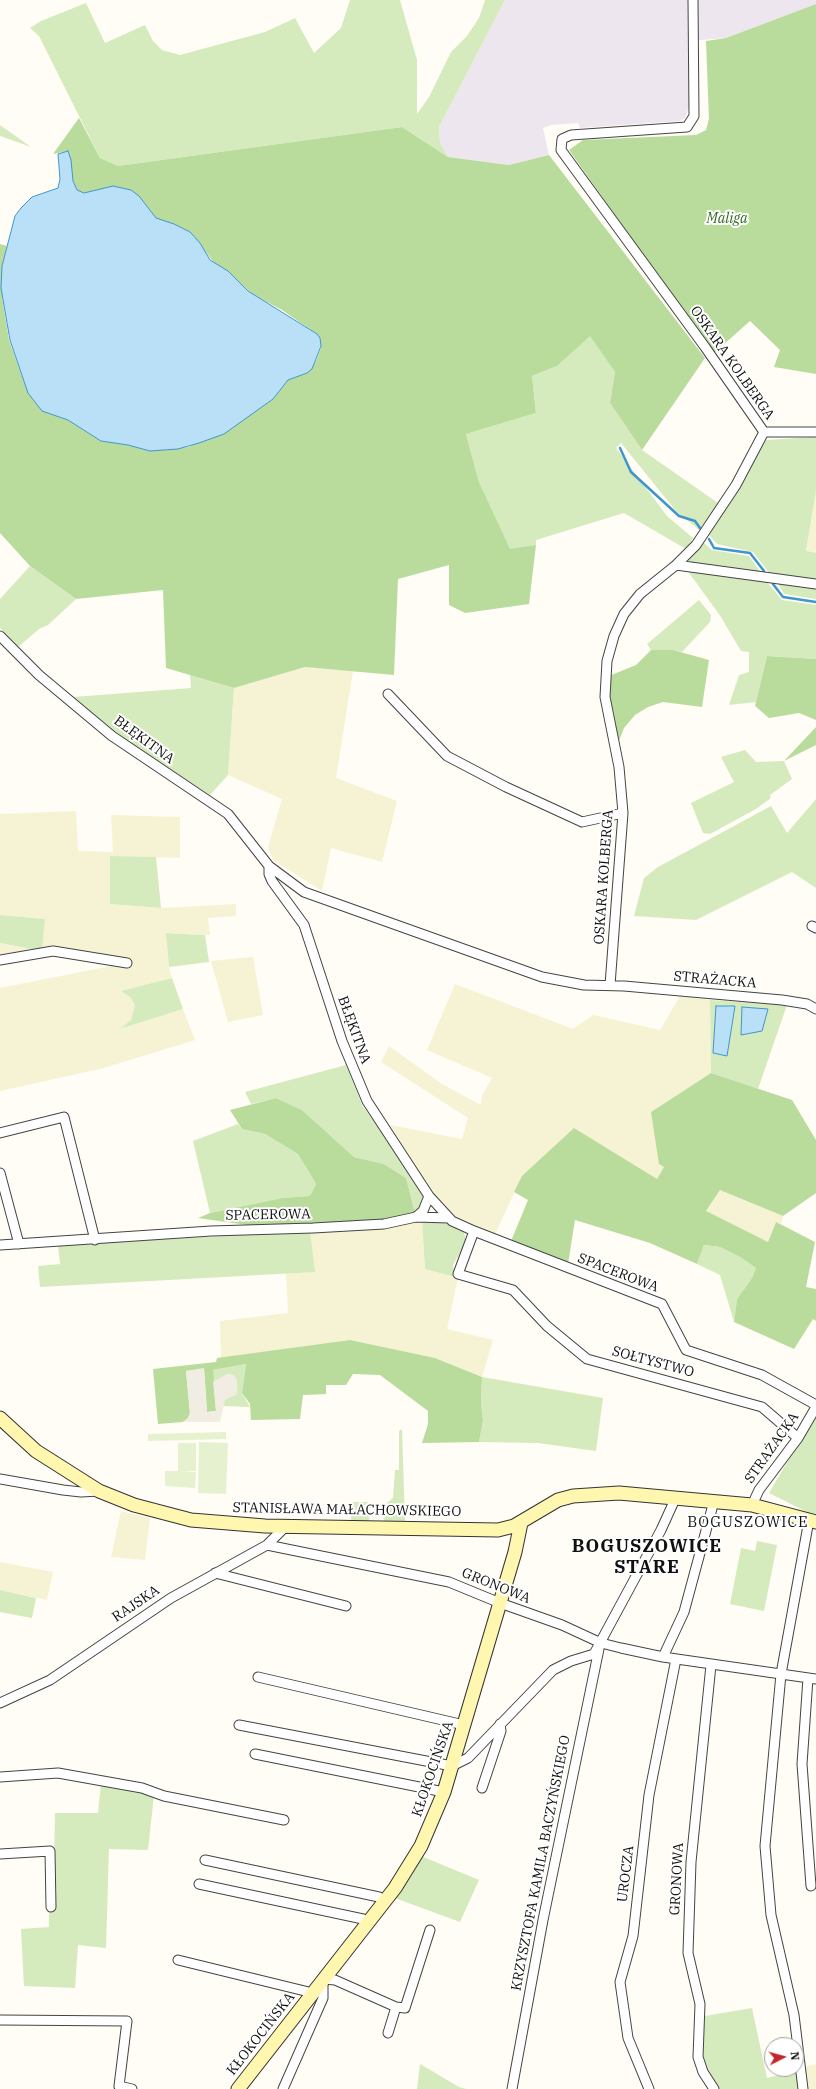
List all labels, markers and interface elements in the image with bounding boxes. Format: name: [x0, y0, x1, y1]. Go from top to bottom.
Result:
park label: Maliga: [706, 211, 748, 227]
street label: OSKARA KOLBERGA: [686, 303, 778, 423]
street label: BŁĘKITNA: [110, 712, 178, 768]
street label: OSKARA KOLBERGA: [591, 809, 617, 945]
street label: STRAŻACKA: [673, 968, 757, 992]
street label: BŁĘKITNA: [334, 994, 374, 1066]
street label: SPACEROWA: [225, 1206, 311, 1224]
street label: SPACEROWA: [575, 1250, 661, 1296]
street label: SOŁTYSTWO: [610, 1343, 696, 1381]
street label: STRAŻACKA: [741, 1409, 803, 1487]
street label: STANISŁAWA MAŁACHOWSKIEGO: [233, 1500, 461, 1520]
district label: BOGUSZOWICE: [687, 1514, 809, 1532]
district label: BOGUSZOWICE STARE: [572, 1536, 722, 1578]
street label: GRONOWA: [459, 1565, 533, 1607]
street label: RAJSKA: [109, 1582, 163, 1626]
street label: KŁOKOCIŃSKA: [409, 1719, 457, 1819]
street label: KRZYSZTOFA KAMILA BACZYŃSKIEGO: [508, 1734, 574, 1992]
street label: GRONOWA: [667, 1842, 687, 1916]
street label: UROCZA: [614, 1845, 638, 1903]
street label: KŁOKOCIŃSKA: [224, 1989, 298, 2079]
north arrow: [764, 2037, 804, 2077]
text: N: [788, 2051, 802, 2061]

